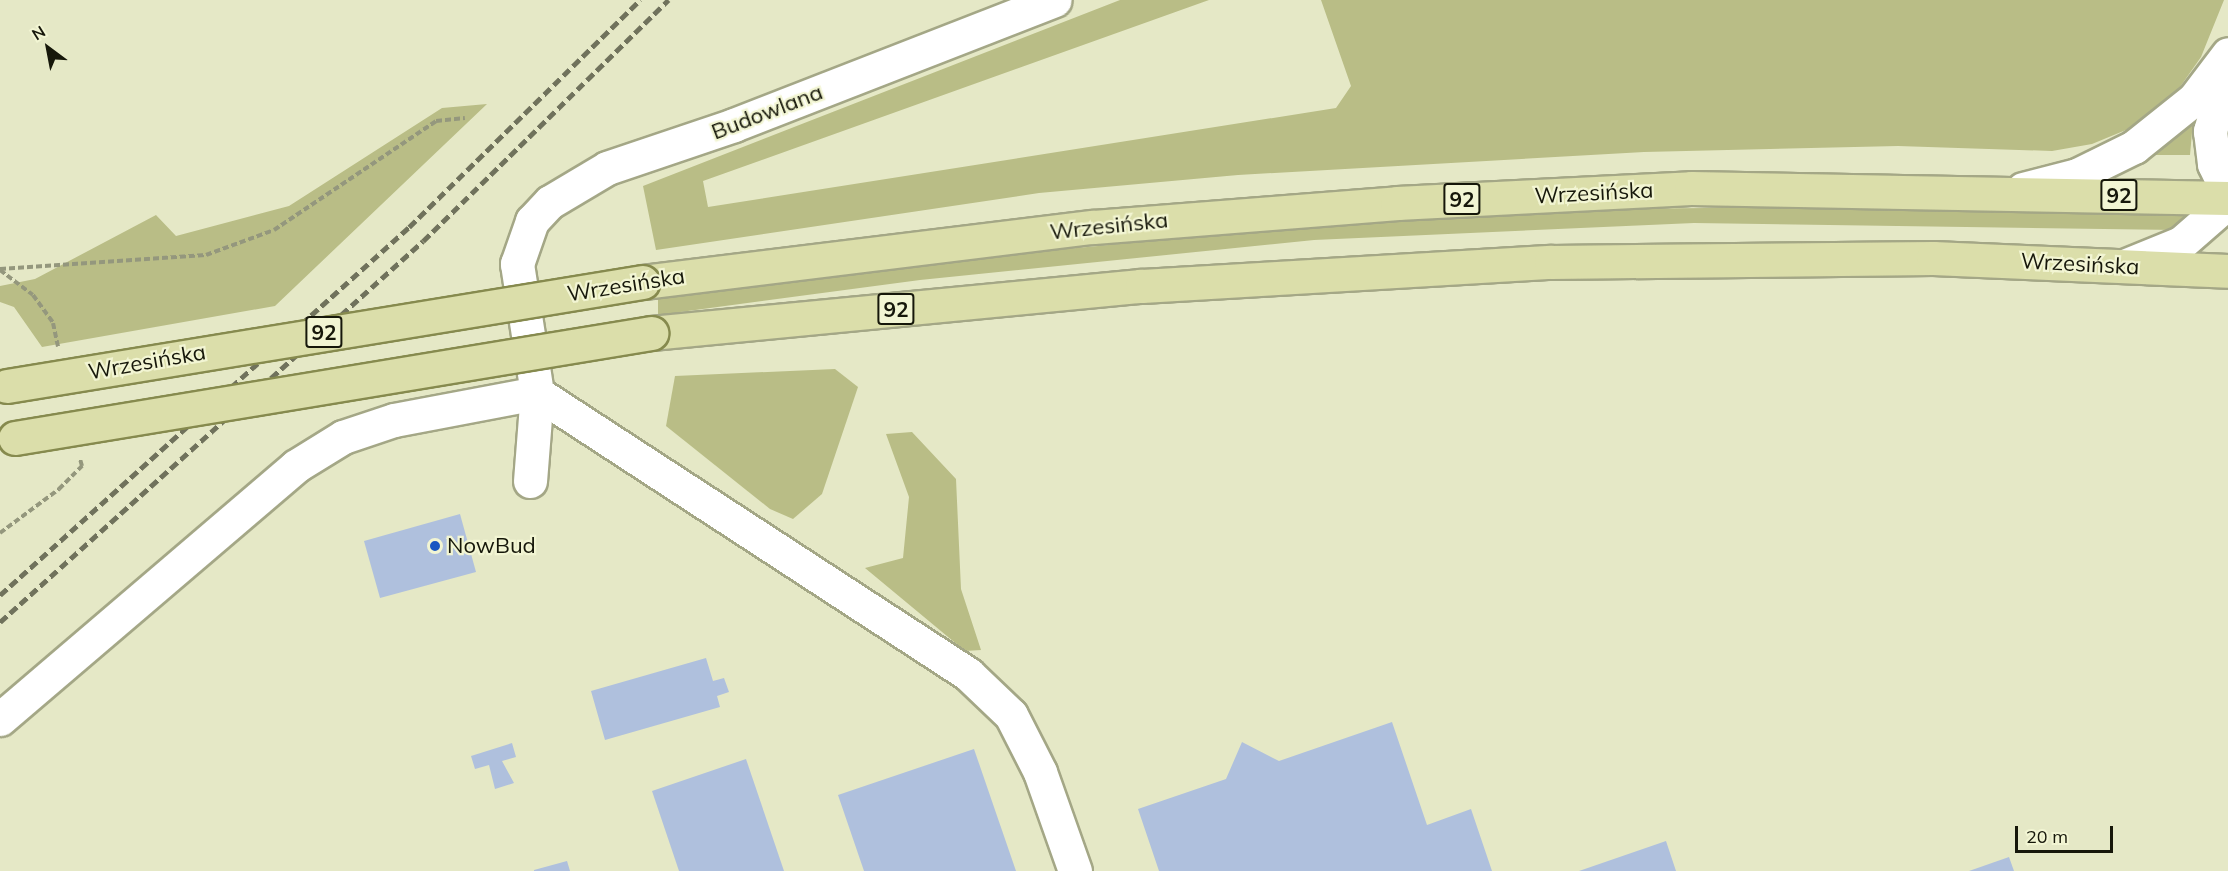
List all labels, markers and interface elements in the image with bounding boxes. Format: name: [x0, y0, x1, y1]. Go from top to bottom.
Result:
north arrow: [18, 18, 78, 78]
text: N: [28, 21, 49, 44]
street label: Budowlana: [708, 79, 826, 145]
street label: Wrzesińska: [1534, 177, 1654, 209]
road number: 92: [2100, 177, 2138, 213]
road number: 92: [1442, 181, 1482, 217]
street label: Wrzesińska: [1049, 207, 1169, 245]
street label: Wrzesińska: [2020, 248, 2140, 280]
street label: Wrzesińska: [565, 263, 687, 307]
road number: 92: [876, 291, 916, 327]
road number: 92: [304, 314, 344, 350]
street label: Wrzesińska: [86, 339, 208, 385]
place label: NowBud: [447, 533, 536, 559]
marker: NowBud: [428, 539, 442, 553]
scale bar: [2018, 814, 2116, 852]
text: 20 m: [2026, 825, 2068, 848]

